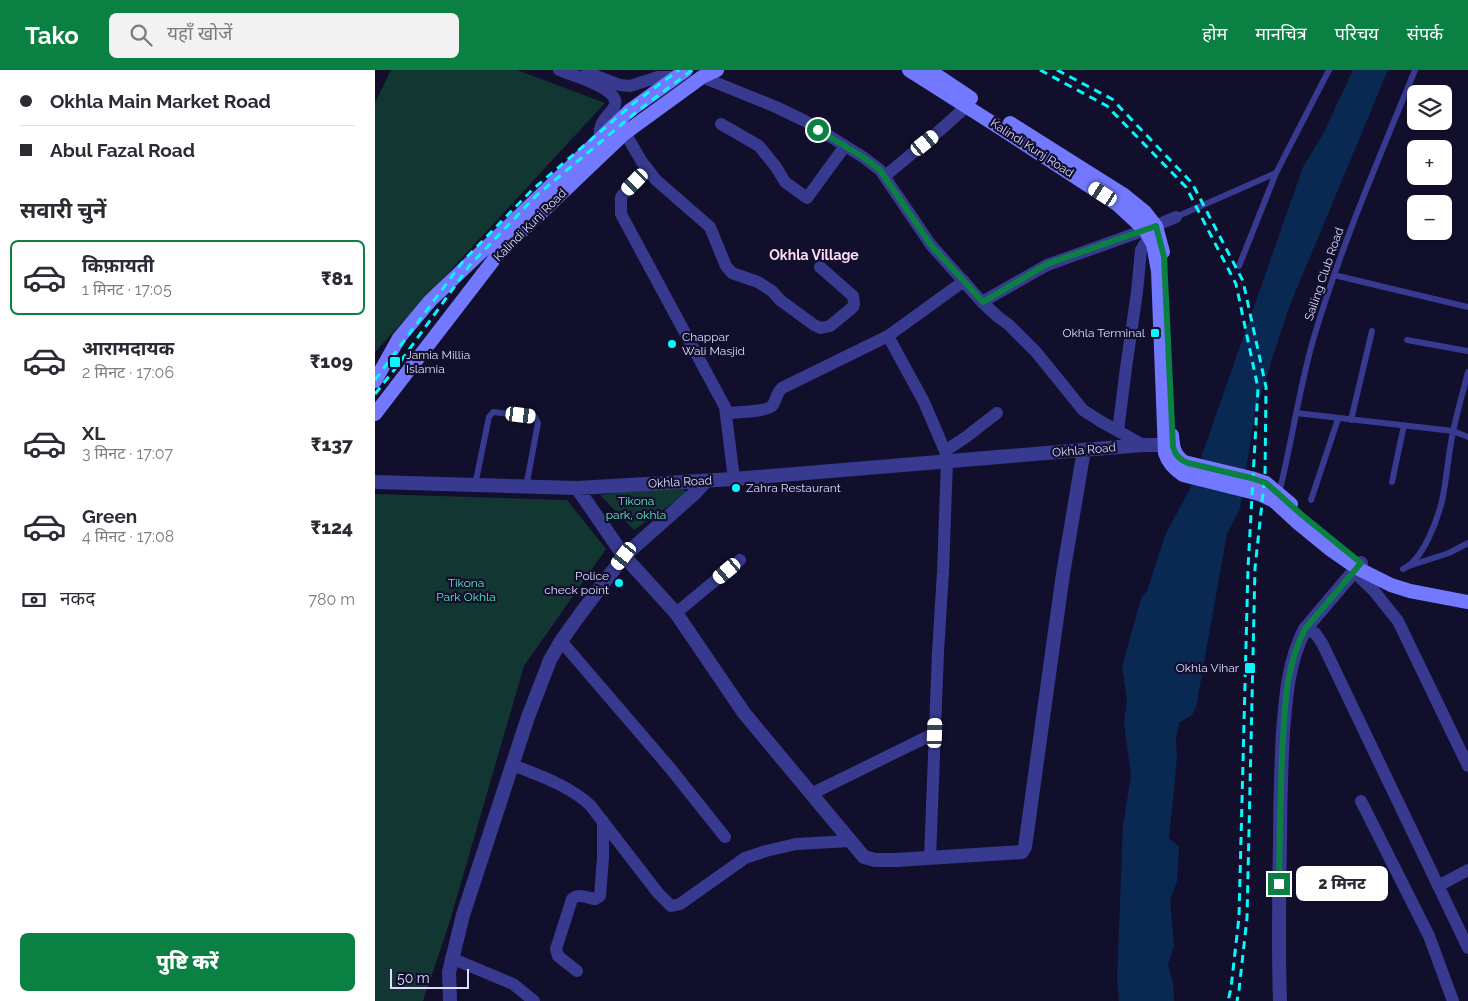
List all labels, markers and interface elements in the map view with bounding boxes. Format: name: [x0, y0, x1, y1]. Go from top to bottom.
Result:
search box: [109, 13, 459, 58]
text: Tako: [25, 21, 79, 50]
icon: search: [127, 21, 155, 49]
text: यहाँ खोजें: [167, 22, 232, 44]
text: होम: [1202, 23, 1227, 44]
text: मानचित्र: [1255, 23, 1307, 44]
text: परिचय: [1335, 23, 1379, 44]
text: संपर्क: [1407, 23, 1443, 44]
map controls: [1407, 85, 1452, 240]
button: layers: [1407, 85, 1452, 130]
text: Okhla Main Market Road: [50, 90, 271, 112]
street label: Kalindi Kunj Road: [988, 116, 1076, 180]
route start: [807, 119, 829, 141]
car: [908, 128, 941, 158]
text: Abul Fazal Road: [50, 139, 195, 161]
button: +: [1407, 140, 1452, 185]
car: [619, 166, 650, 198]
car: [1086, 180, 1119, 208]
street label: Kalindi Kunj Road: [491, 186, 569, 264]
button: −: [1407, 195, 1452, 240]
text: सवारी चुनें: [20, 197, 106, 223]
street label: Sailing Club Road: [1301, 226, 1347, 322]
district label: Okhla Village: [769, 247, 859, 263]
text: किफ़ायती: [82, 254, 154, 276]
icon: car: [22, 255, 67, 300]
text: ₹81: [321, 267, 353, 289]
text: 1 मिनट · 17:05: [82, 280, 172, 299]
place label: Okhla Terminal: [1062, 326, 1146, 340]
marker: Okhla Terminal: [1149, 327, 1161, 339]
place label: Chappar Wali Masjid: [682, 330, 745, 358]
text: आरामदायक: [82, 337, 174, 359]
icon: car: [22, 338, 67, 383]
marker: Chappar Wali Masjid: [666, 338, 678, 350]
place label: Jamia Millia Islamia: [406, 348, 470, 376]
text: ₹109: [310, 350, 353, 372]
marker: Jamia Millia Islamia: [388, 355, 402, 369]
text: 2 मिनट · 17:06: [82, 363, 174, 382]
car: [505, 406, 536, 424]
icon: car: [22, 421, 67, 466]
text: XL: [82, 422, 105, 444]
text: ₹137: [311, 433, 353, 455]
street label: Okhla Road: [1052, 440, 1116, 460]
text: 3 मिनट · 17:07: [82, 444, 173, 463]
street label: Okhla Road: [648, 473, 712, 491]
place label: Zahra Restaurant: [746, 481, 841, 495]
marker: Zahra Restaurant: [730, 482, 742, 494]
park label: Tikona park, okhla: [606, 494, 666, 522]
icon: car: [22, 504, 67, 549]
text: Green: [82, 505, 137, 527]
text: ₹124: [311, 516, 353, 538]
text: 4 मिनट · 17:08: [82, 527, 174, 546]
car: [608, 540, 639, 572]
car: [710, 556, 743, 586]
place label: Police check point: [544, 569, 609, 597]
park label: Tikona Park Okhla: [436, 576, 496, 604]
marker: Police check point: [613, 577, 625, 589]
icon: cash: [20, 586, 48, 614]
text: नकद: [60, 587, 95, 609]
text: 780 m: [308, 590, 355, 609]
place label: Okhla Vihar: [1176, 661, 1240, 675]
marker: Okhla Vihar: [1243, 661, 1257, 675]
car: [926, 718, 943, 748]
callout: 2 मिनट: [1297, 866, 1389, 902]
route end: [1268, 873, 1290, 895]
text: 2 मिनट: [1318, 874, 1366, 893]
button: पुष्टि करें: [20, 933, 355, 991]
scale bar: [390, 966, 469, 989]
text: 50 m: [397, 970, 430, 986]

